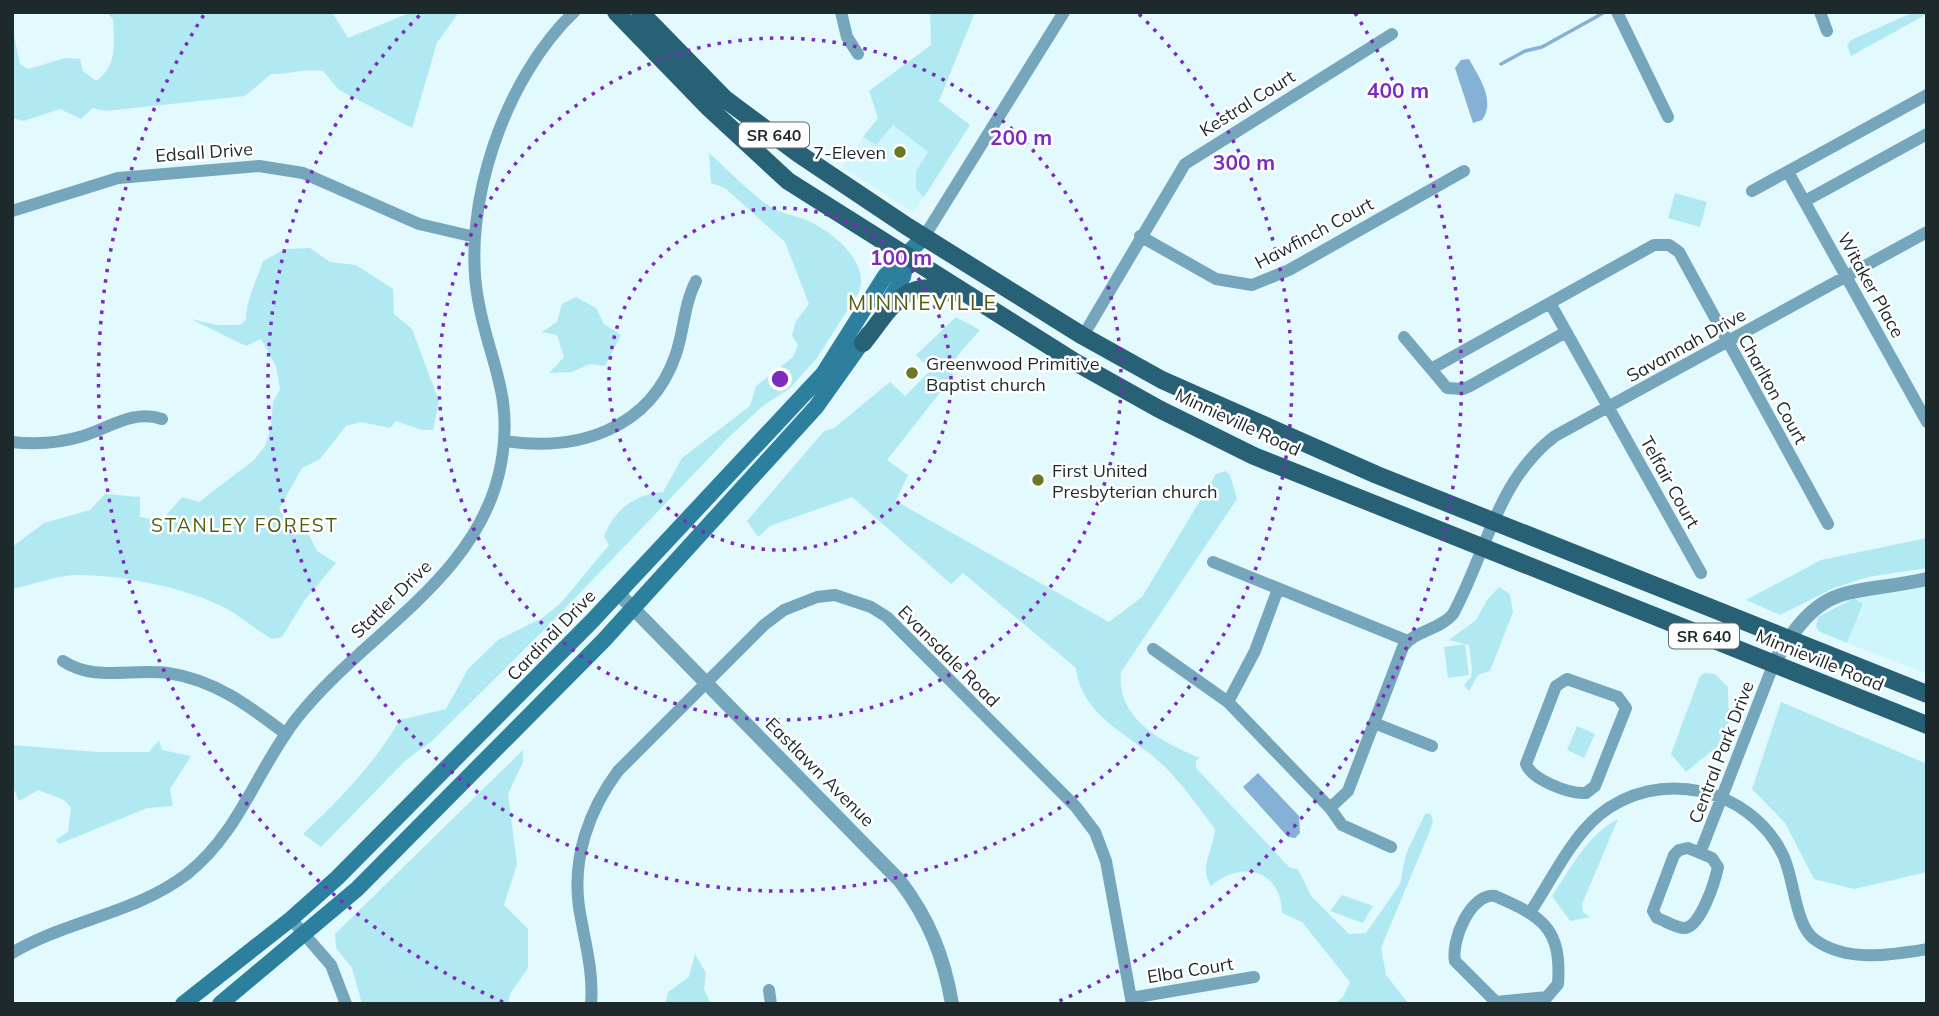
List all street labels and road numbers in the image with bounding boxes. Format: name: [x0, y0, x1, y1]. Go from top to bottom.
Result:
street label: Kestral Court: [1195, 65, 1299, 141]
road number: SR 640: [739, 122, 809, 148]
street label: Edsall Drive: [154, 137, 254, 167]
street label: Hawfinch Court: [1251, 192, 1377, 274]
street label: Witaker Place: [1833, 228, 1909, 342]
street label: Savannah Drive: [1622, 303, 1750, 387]
street label: Charlton Court: [1733, 330, 1813, 448]
street label: Minnieville Road: [1172, 383, 1304, 461]
street label: Telfair Court: [1635, 432, 1705, 532]
street label: Statler Drive: [346, 555, 436, 643]
street label: Cardinal Drive: [502, 585, 600, 685]
street label: Evansdale Road: [893, 600, 1005, 712]
road number: SR 640: [1669, 624, 1739, 649]
street label: Minnieville Road: [1753, 624, 1887, 696]
street label: Central Park Drive: [1683, 678, 1759, 826]
street label: Eastlawn Avenue: [761, 713, 879, 831]
street label: Elba Court: [1145, 952, 1235, 988]

